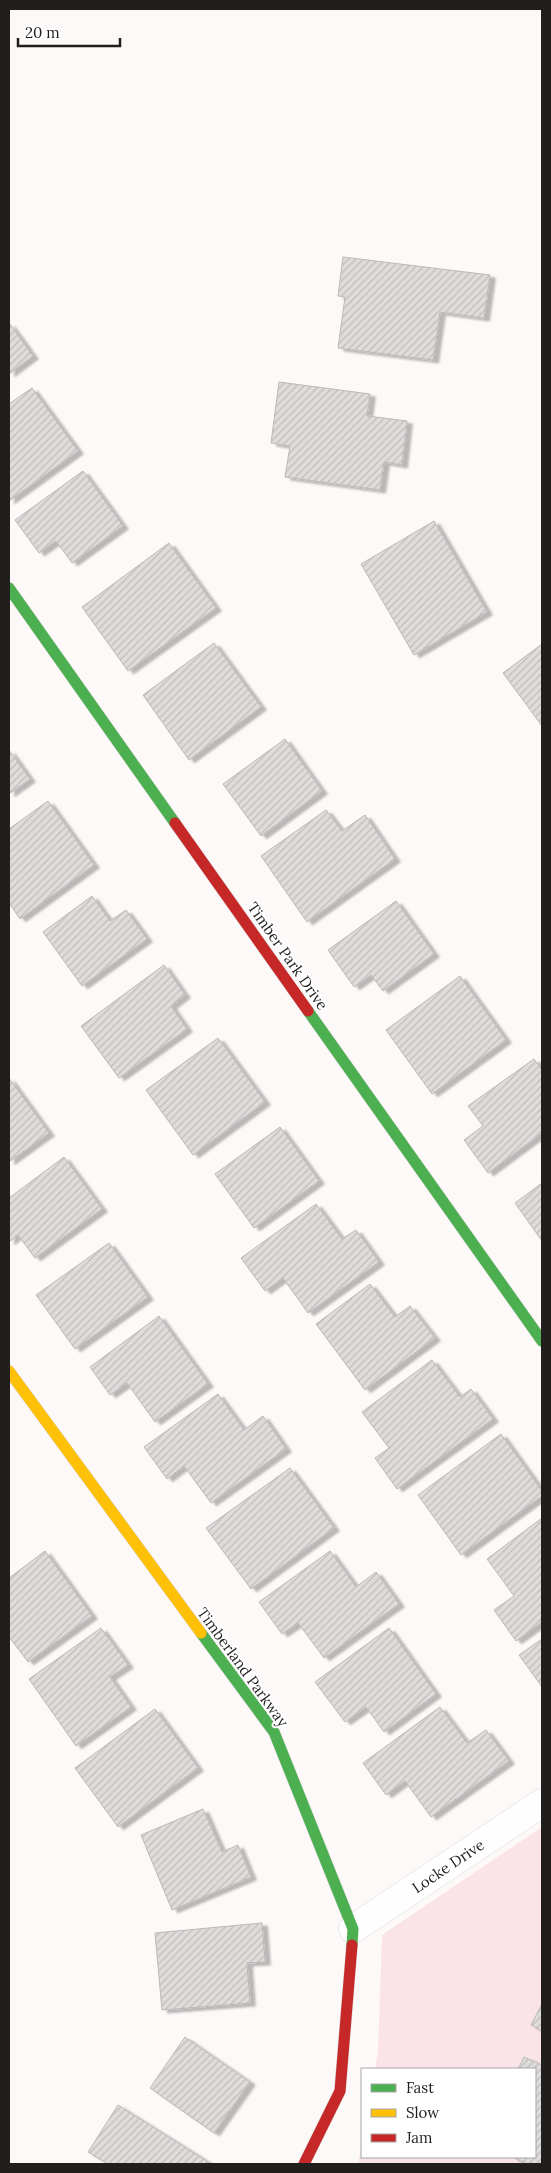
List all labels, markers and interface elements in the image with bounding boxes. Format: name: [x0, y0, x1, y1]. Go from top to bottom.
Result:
scale bar: [18, 15, 120, 47]
text: 20 m: [25, 23, 60, 42]
street label: Timber Park Drive: [244, 898, 332, 1014]
street label: Timberland Parkway: [193, 1604, 293, 1730]
street label: Locke Drive: [408, 1835, 488, 1897]
legend: [361, 2068, 536, 2158]
text: Fast: [406, 2078, 434, 2097]
text: Slow: [406, 2103, 439, 2122]
text: Jam: [405, 2128, 433, 2147]

